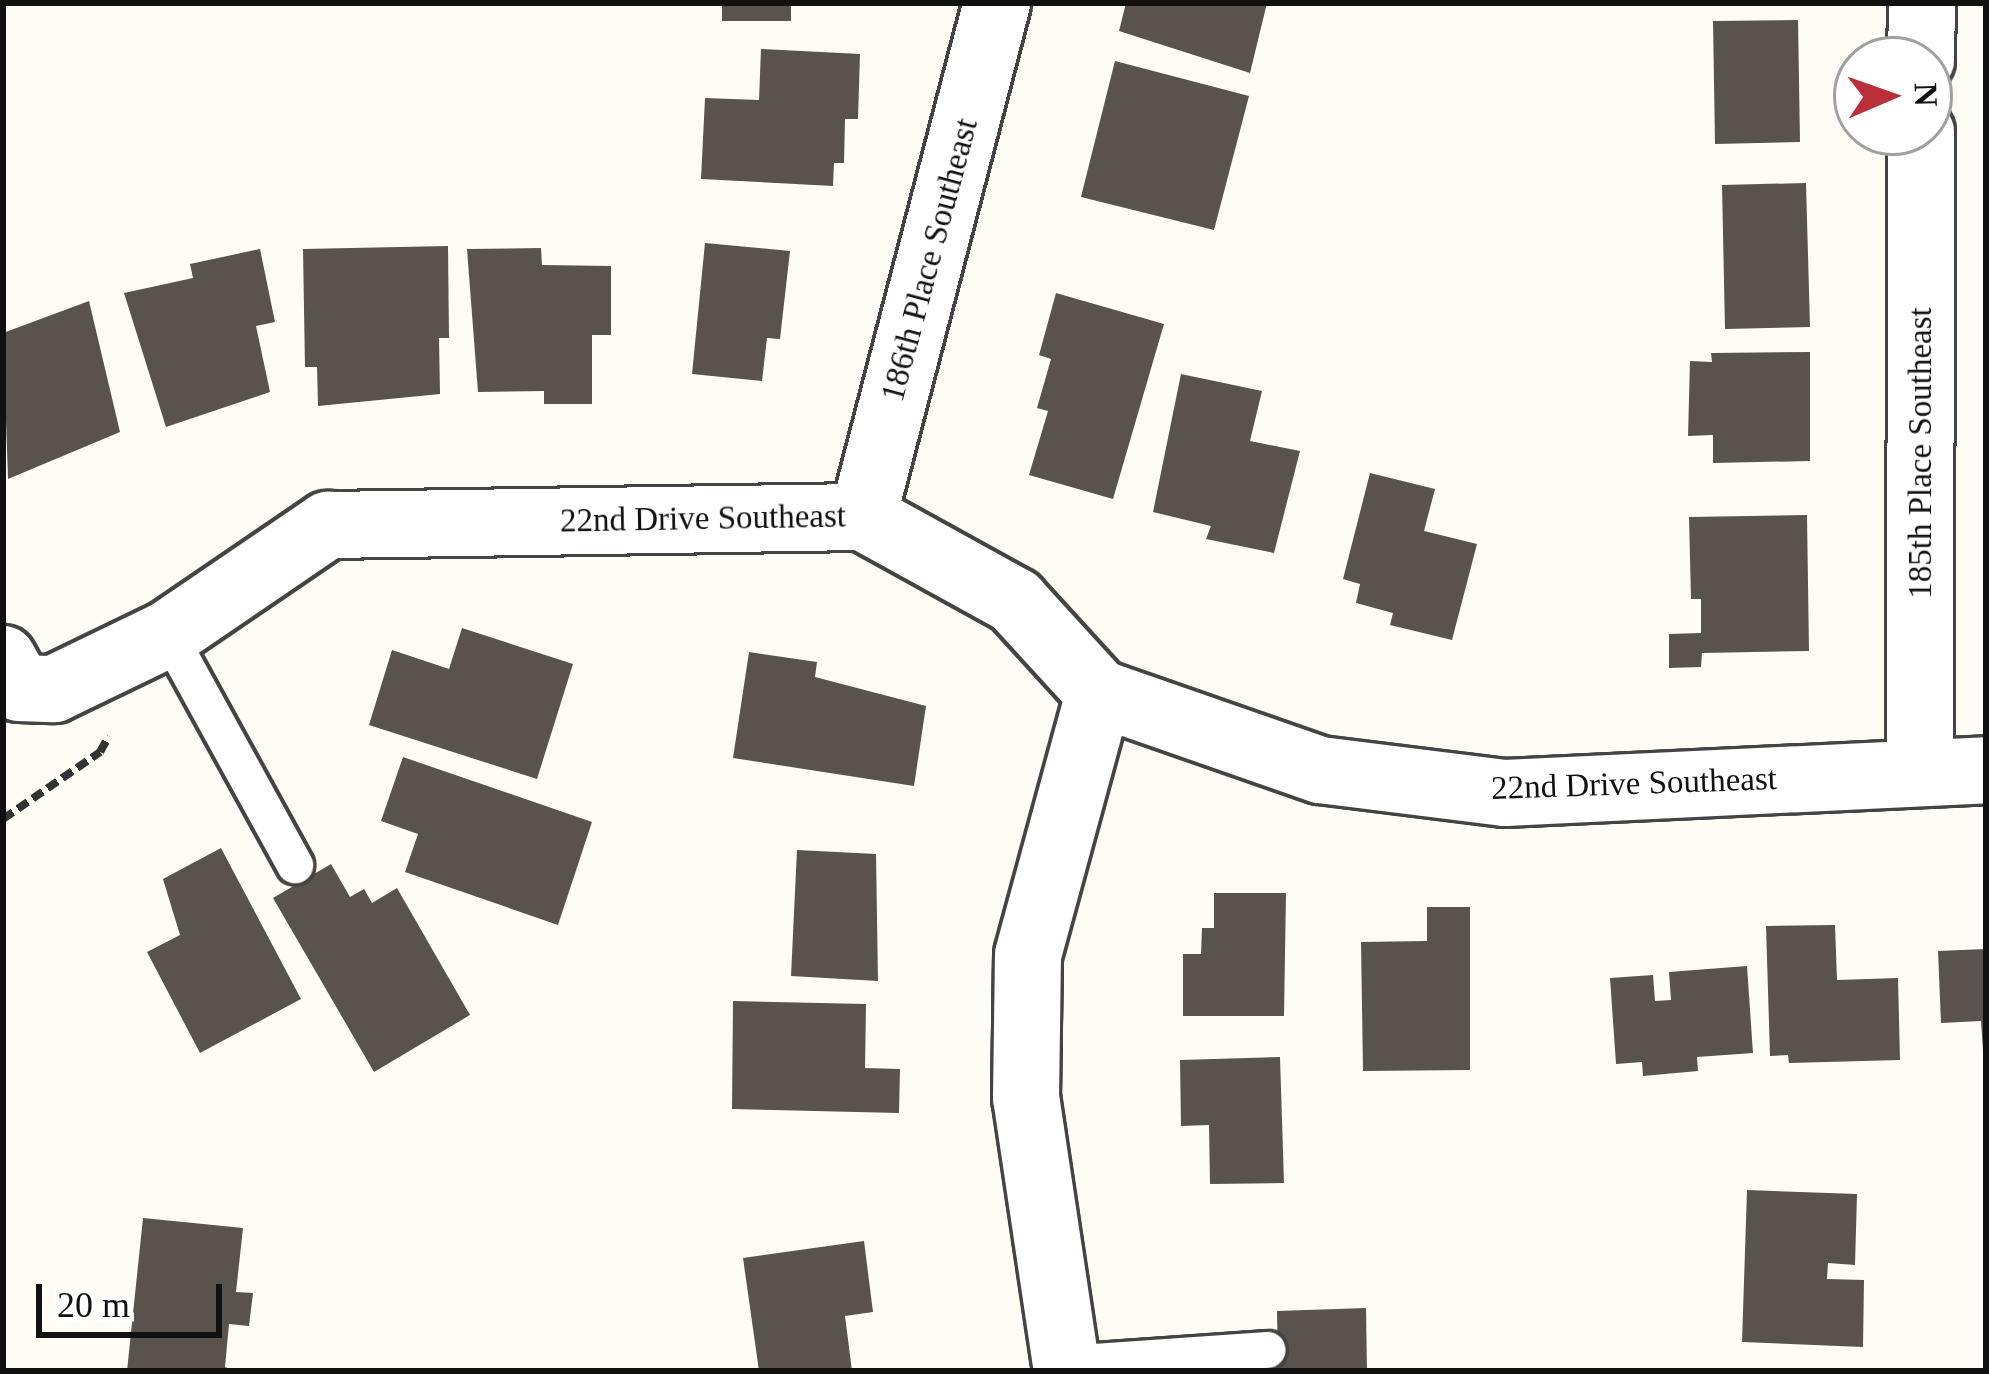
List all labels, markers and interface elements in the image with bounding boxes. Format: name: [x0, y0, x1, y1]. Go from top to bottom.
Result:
north arrow: [1833, 36, 1953, 156]
text: N: [1908, 82, 1944, 107]
street label: 186th Place Southeast: [873, 114, 987, 406]
street label: 185th Place Southeast: [1901, 307, 1941, 599]
street label: 22nd Drive Southeast: [560, 497, 846, 541]
street label: 22nd Drive Southeast: [1490, 759, 1778, 809]
scale bar: [42, 1260, 228, 1334]
text: 20 m: [57, 1285, 130, 1325]

